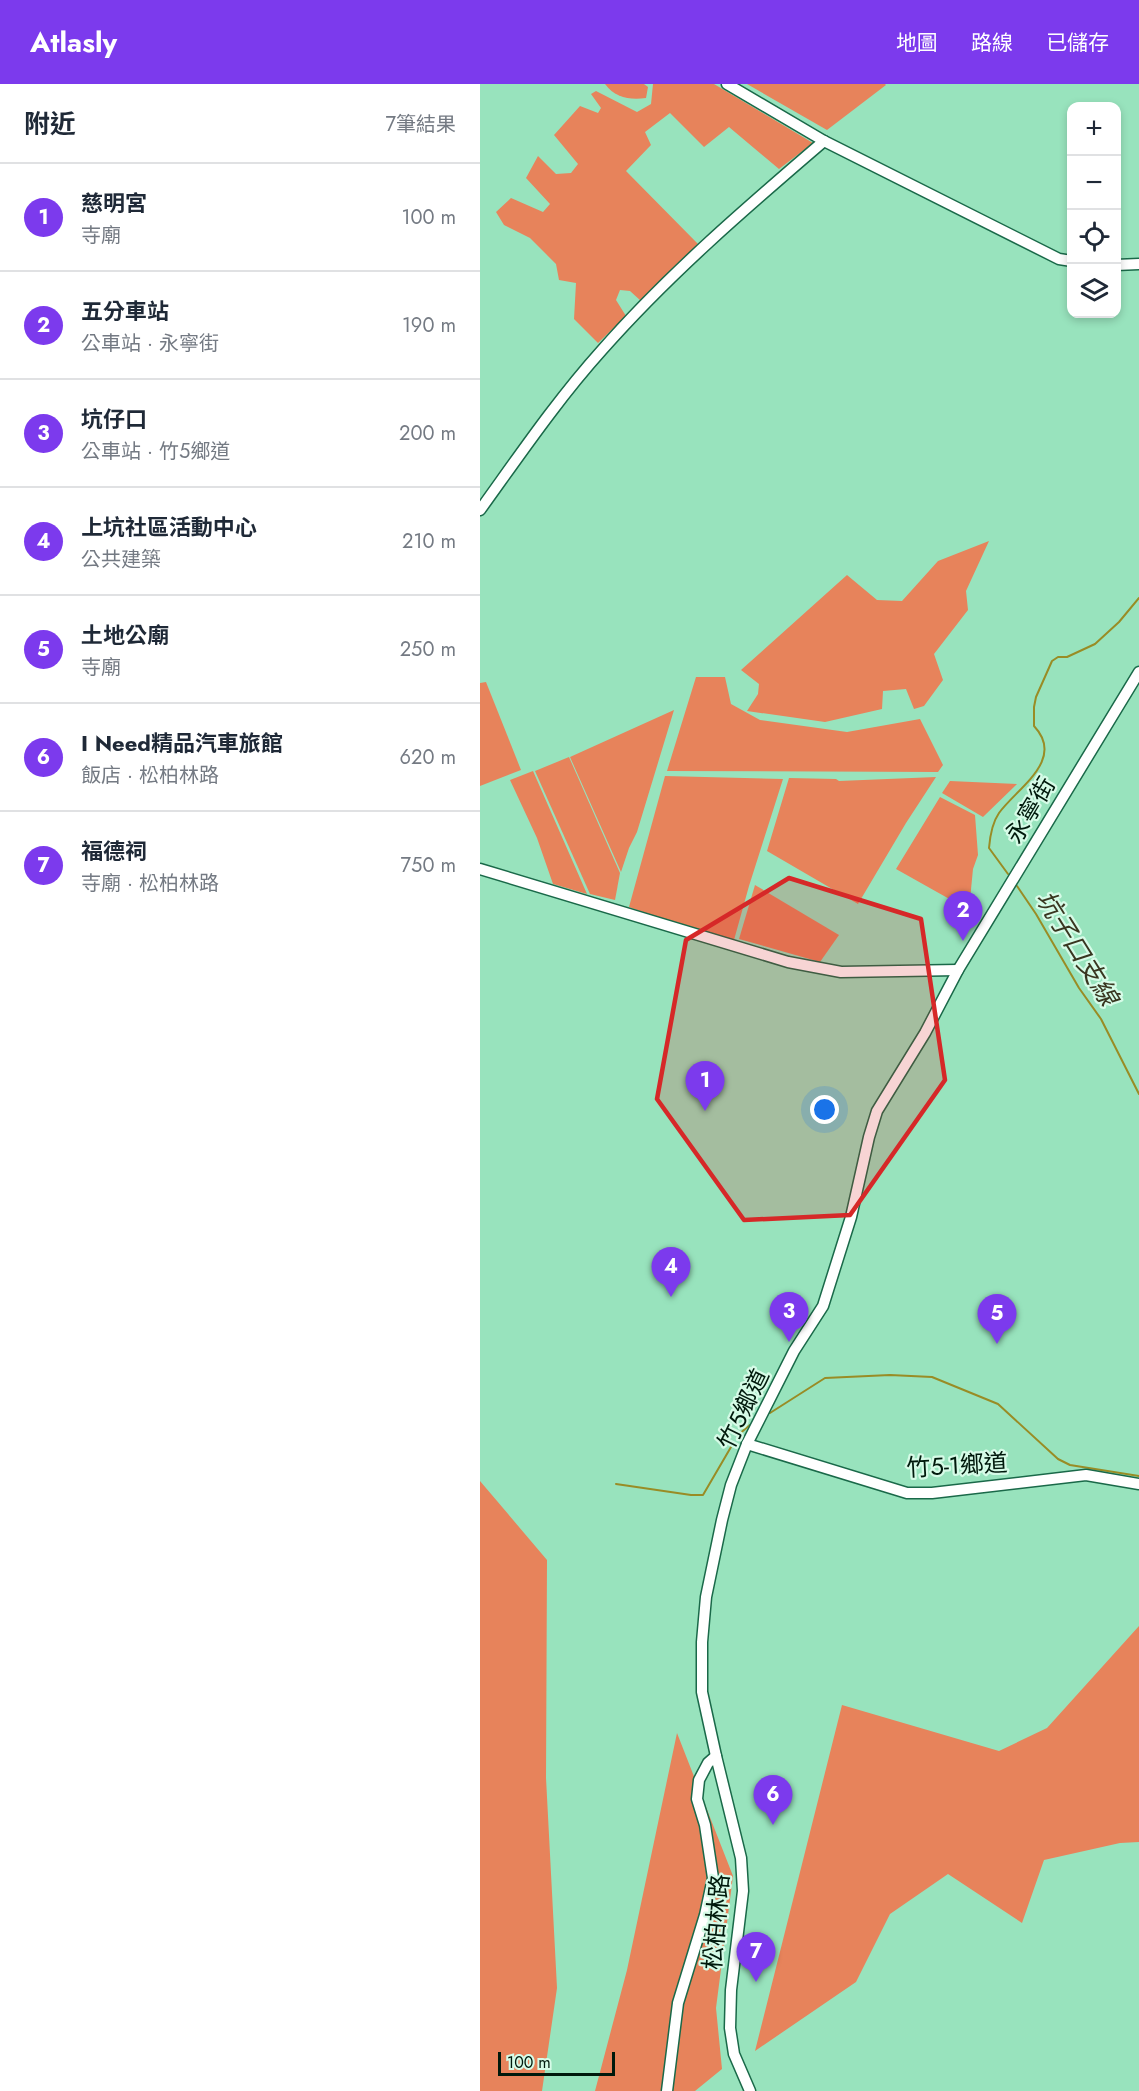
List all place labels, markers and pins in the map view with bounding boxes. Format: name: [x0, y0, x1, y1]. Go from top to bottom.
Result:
pin: 2: [944, 892, 982, 941]
pin: 1: [686, 1062, 724, 1111]
pin: 4: [652, 1248, 690, 1297]
pin: 3: [770, 1292, 808, 1342]
pin: 5: [978, 1294, 1016, 1344]
pin: 6: [754, 1776, 792, 1825]
pin: 7: [736, 1932, 776, 1982]

